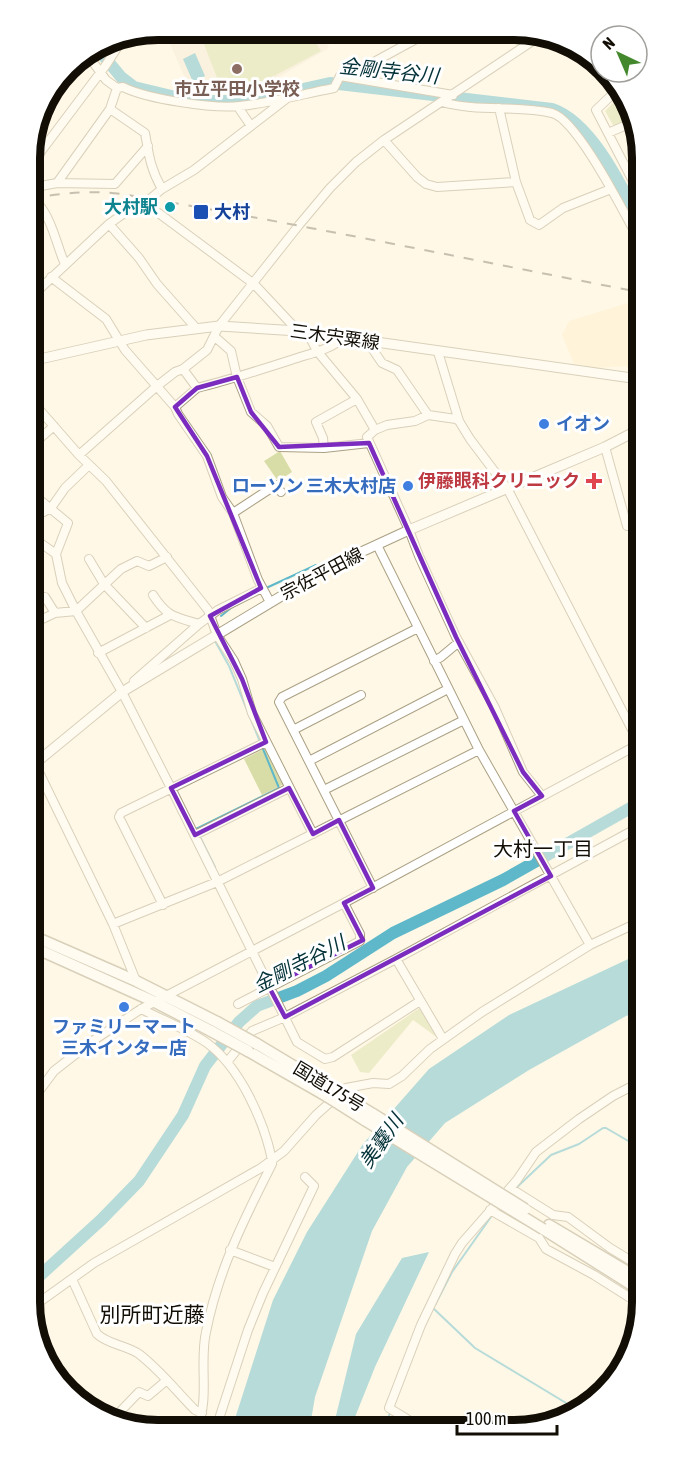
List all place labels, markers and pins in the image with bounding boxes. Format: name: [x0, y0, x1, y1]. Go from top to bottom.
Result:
marker: 市立平田小学校: [230, 62, 244, 76]
place label: 市立平田小学校: [174, 78, 300, 99]
place label: 大村駅: [104, 196, 158, 217]
marker: 大村駅: [163, 200, 177, 214]
place label: 大村: [214, 201, 250, 222]
marker: 大村: [192, 203, 210, 221]
place label: イオン: [556, 413, 610, 434]
marker: イオン: [537, 417, 551, 431]
place label: 伊藤眼科クリニック: [418, 470, 580, 491]
marker: 伊藤眼科クリニック: [585, 472, 603, 490]
place label: ローソン 三木大村店: [232, 475, 396, 496]
marker: ローソン 三木大村店: [401, 479, 415, 493]
marker: ファミリーマート 三木インター店: [117, 1000, 131, 1014]
place label: ファミリーマート 三木インター店: [52, 1016, 196, 1058]

